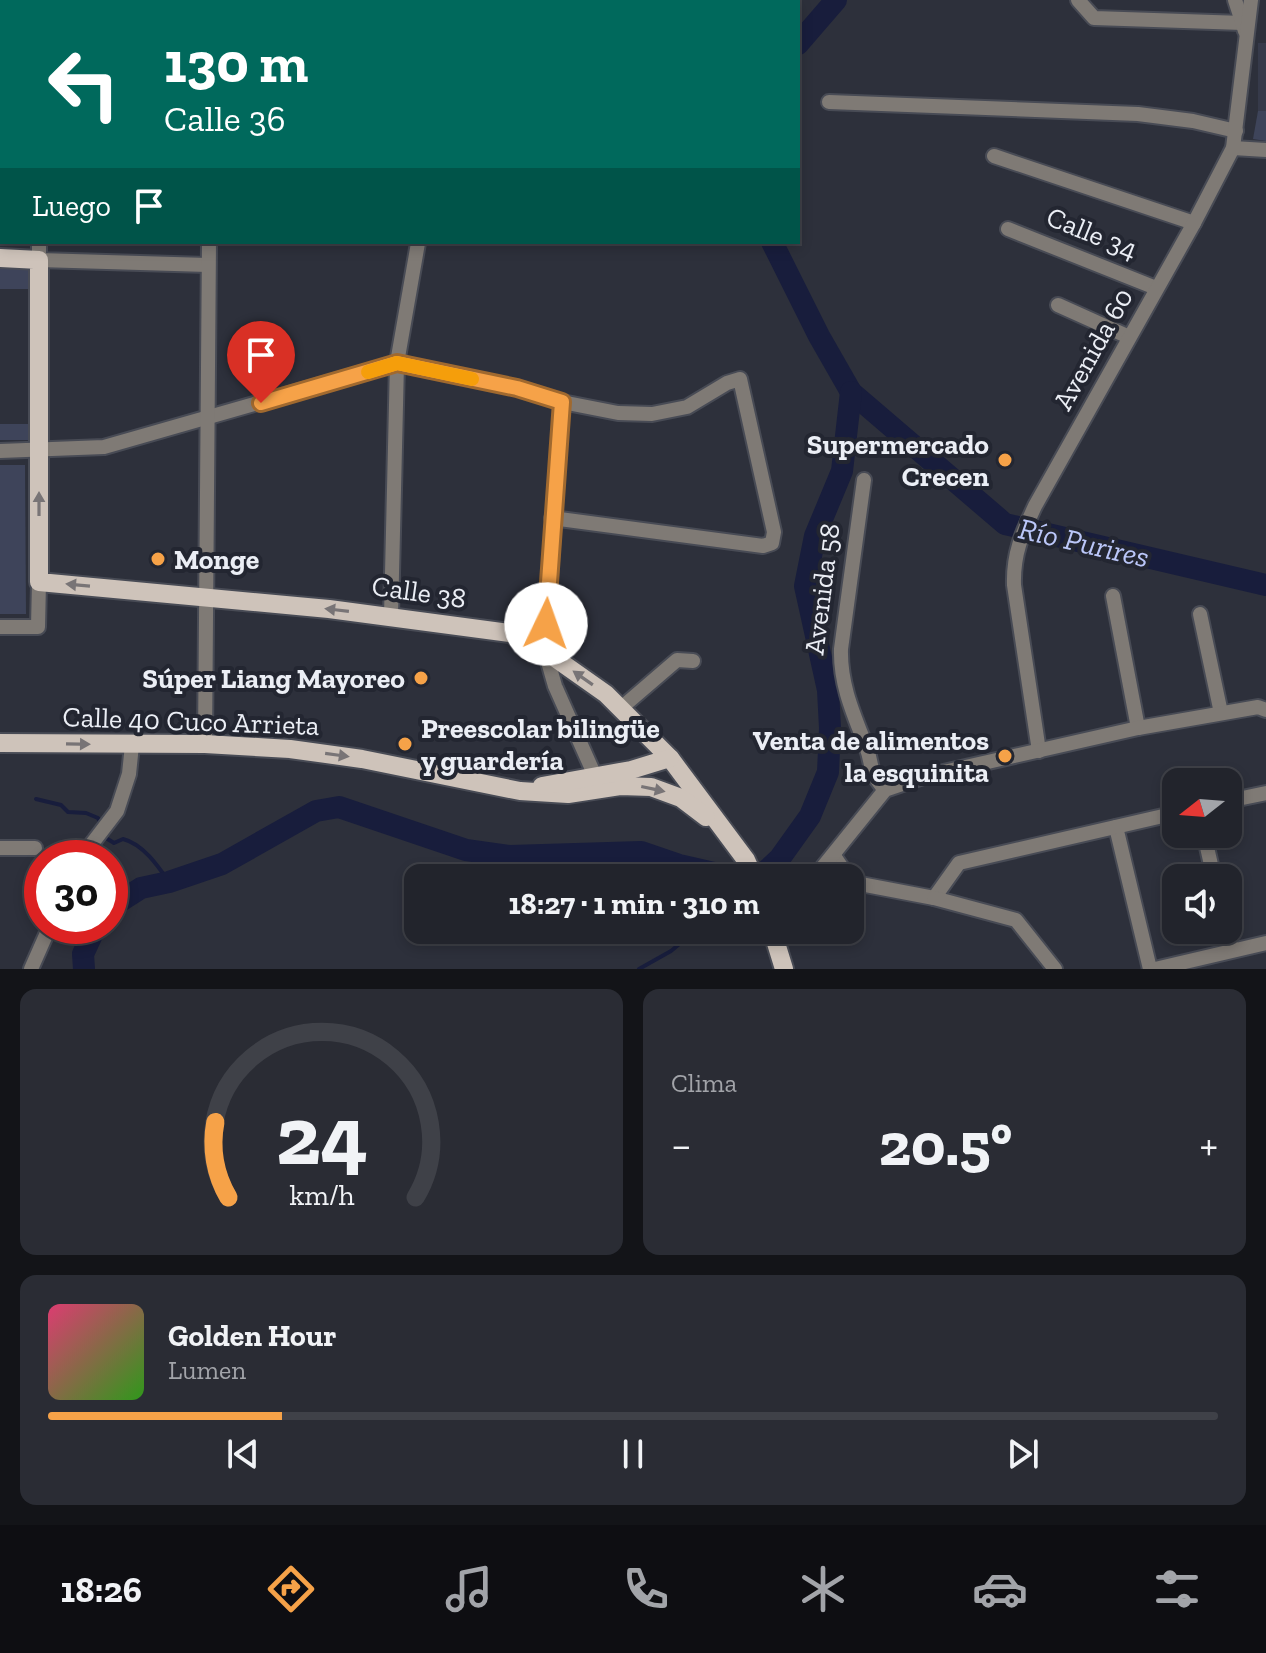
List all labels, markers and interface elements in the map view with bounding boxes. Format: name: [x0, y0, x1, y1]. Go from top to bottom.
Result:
text: 130 m: [164, 29, 308, 96]
icon: left: [32, 32, 136, 136]
text: Calle 36: [164, 97, 286, 140]
icon: arrive: [127, 184, 171, 228]
text: Luego: [32, 188, 111, 224]
street label: Calle 34: [1042, 200, 1142, 266]
street label: Avenida 60: [1046, 282, 1140, 416]
pin: [227, 321, 295, 403]
icon: arrive: [239, 333, 283, 377]
place label: Supermercado Crecen: [807, 428, 989, 493]
marker: Supermercado Crecen: [996, 451, 1014, 469]
one-way arrow: [33, 491, 45, 516]
water label: Río Purires: [1015, 511, 1153, 575]
street label: Avenida 58: [798, 521, 846, 657]
place label: Monge: [174, 543, 259, 576]
marker: Monge: [149, 550, 167, 568]
street label: Calle 38: [370, 569, 468, 615]
one-way arrow: [65, 578, 90, 591]
position arrow: [504, 582, 588, 666]
one-way arrow: [324, 603, 349, 616]
place label: Súper Liang Mayoreo: [142, 662, 405, 695]
marker: Súper Liang Mayoreo: [412, 669, 430, 687]
one-way arrow: [572, 671, 593, 686]
street label: Calle 40 Cuco Arrieta: [62, 700, 320, 742]
place label: Preescolar bilingüe y guardería: [421, 712, 660, 777]
place label: Venta de alimentos la esquinita: [753, 724, 989, 789]
marker: Preescolar bilingüe y guardería: [396, 735, 414, 753]
one-way arrow: [66, 738, 91, 750]
marker: Venta de alimentos la esquinita: [996, 747, 1014, 765]
one-way arrow: [325, 749, 350, 762]
north arrow: [1162, 768, 1242, 848]
map controls: [1162, 768, 1242, 944]
one-way arrow: [640, 783, 665, 796]
speed limit sign: 30: [24, 840, 128, 944]
button: sound: [1162, 864, 1242, 944]
text: 18:27 · 1 min · 310 m: [509, 886, 759, 922]
text: Clima: [671, 1067, 737, 1099]
text: 24: [275, 1085, 368, 1185]
text: 20.5°: [879, 1108, 1012, 1180]
text: −: [671, 1118, 692, 1171]
text: +: [1199, 1118, 1218, 1171]
text: km/h: [289, 1178, 354, 1212]
text: Golden Hour: [168, 1318, 336, 1354]
text: Lumen: [168, 1354, 246, 1386]
icon: previous: [221, 1432, 265, 1476]
icon: pause: [611, 1432, 655, 1476]
icon: next: [1001, 1432, 1045, 1476]
icon: directions: [263, 1561, 319, 1617]
icon: music: [441, 1561, 497, 1617]
icon: phone: [618, 1561, 674, 1617]
icon: climate: [795, 1561, 851, 1617]
icon: car: [972, 1561, 1028, 1617]
icon: filters: [1149, 1561, 1205, 1617]
text: 18:26: [61, 1568, 142, 1611]

